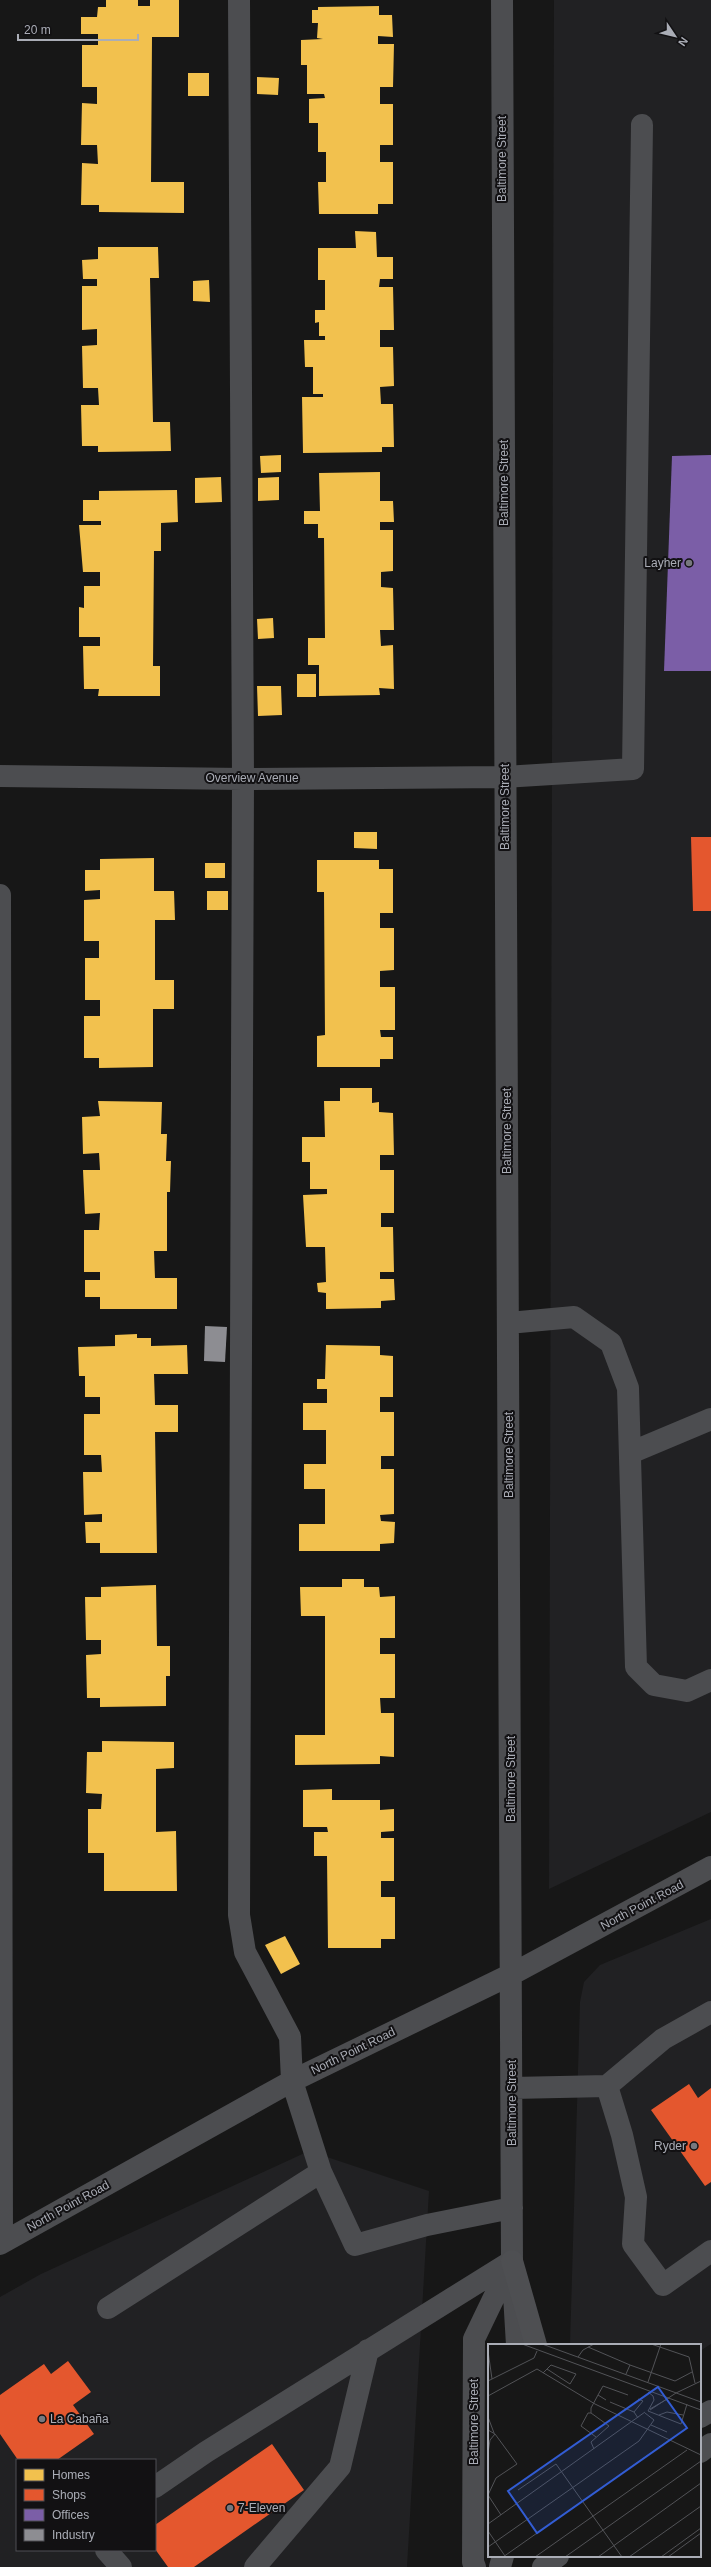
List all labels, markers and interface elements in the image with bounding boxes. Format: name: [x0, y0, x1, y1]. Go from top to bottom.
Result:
scale bar: [18, 16, 138, 42]
north arrow: [655, 16, 695, 56]
text: 20 m: [24, 23, 51, 37]
text: N: [676, 35, 690, 48]
street label: Baltimore Street: [495, 115, 509, 202]
street label: Baltimore Street: [497, 439, 511, 526]
place label: Layher: [644, 556, 681, 570]
marker: Layher: [684, 558, 694, 568]
street label: Baltimore Street: [498, 763, 512, 850]
street label: Overview Avenue: [205, 771, 299, 785]
street label: Baltimore Street: [500, 1087, 514, 1174]
street label: Baltimore Street: [502, 1411, 516, 1498]
street label: Baltimore Street: [504, 1735, 518, 1822]
street label: North Point Road: [598, 1877, 686, 1933]
street label: North Point Road: [309, 2025, 397, 2077]
street label: Baltimore Street: [505, 2059, 519, 2146]
place label: Ryder: [654, 2139, 686, 2153]
marker: Ryder: [689, 2141, 699, 2151]
street label: North Point Road: [24, 2178, 112, 2234]
inset map: [488, 2344, 701, 2557]
street label: Baltimore Street: [467, 2378, 481, 2465]
place label: La Cabaña: [50, 2412, 109, 2426]
marker: La Cabaña: [37, 2414, 47, 2424]
legend: [16, 2459, 156, 2551]
text: Homes: [52, 2468, 90, 2482]
text: Shops: [52, 2488, 86, 2502]
place label: 7-Eleven: [238, 2501, 285, 2515]
marker: 7-Eleven: [225, 2503, 235, 2513]
text: Offices: [52, 2508, 89, 2522]
text: Industry: [52, 2528, 95, 2542]

